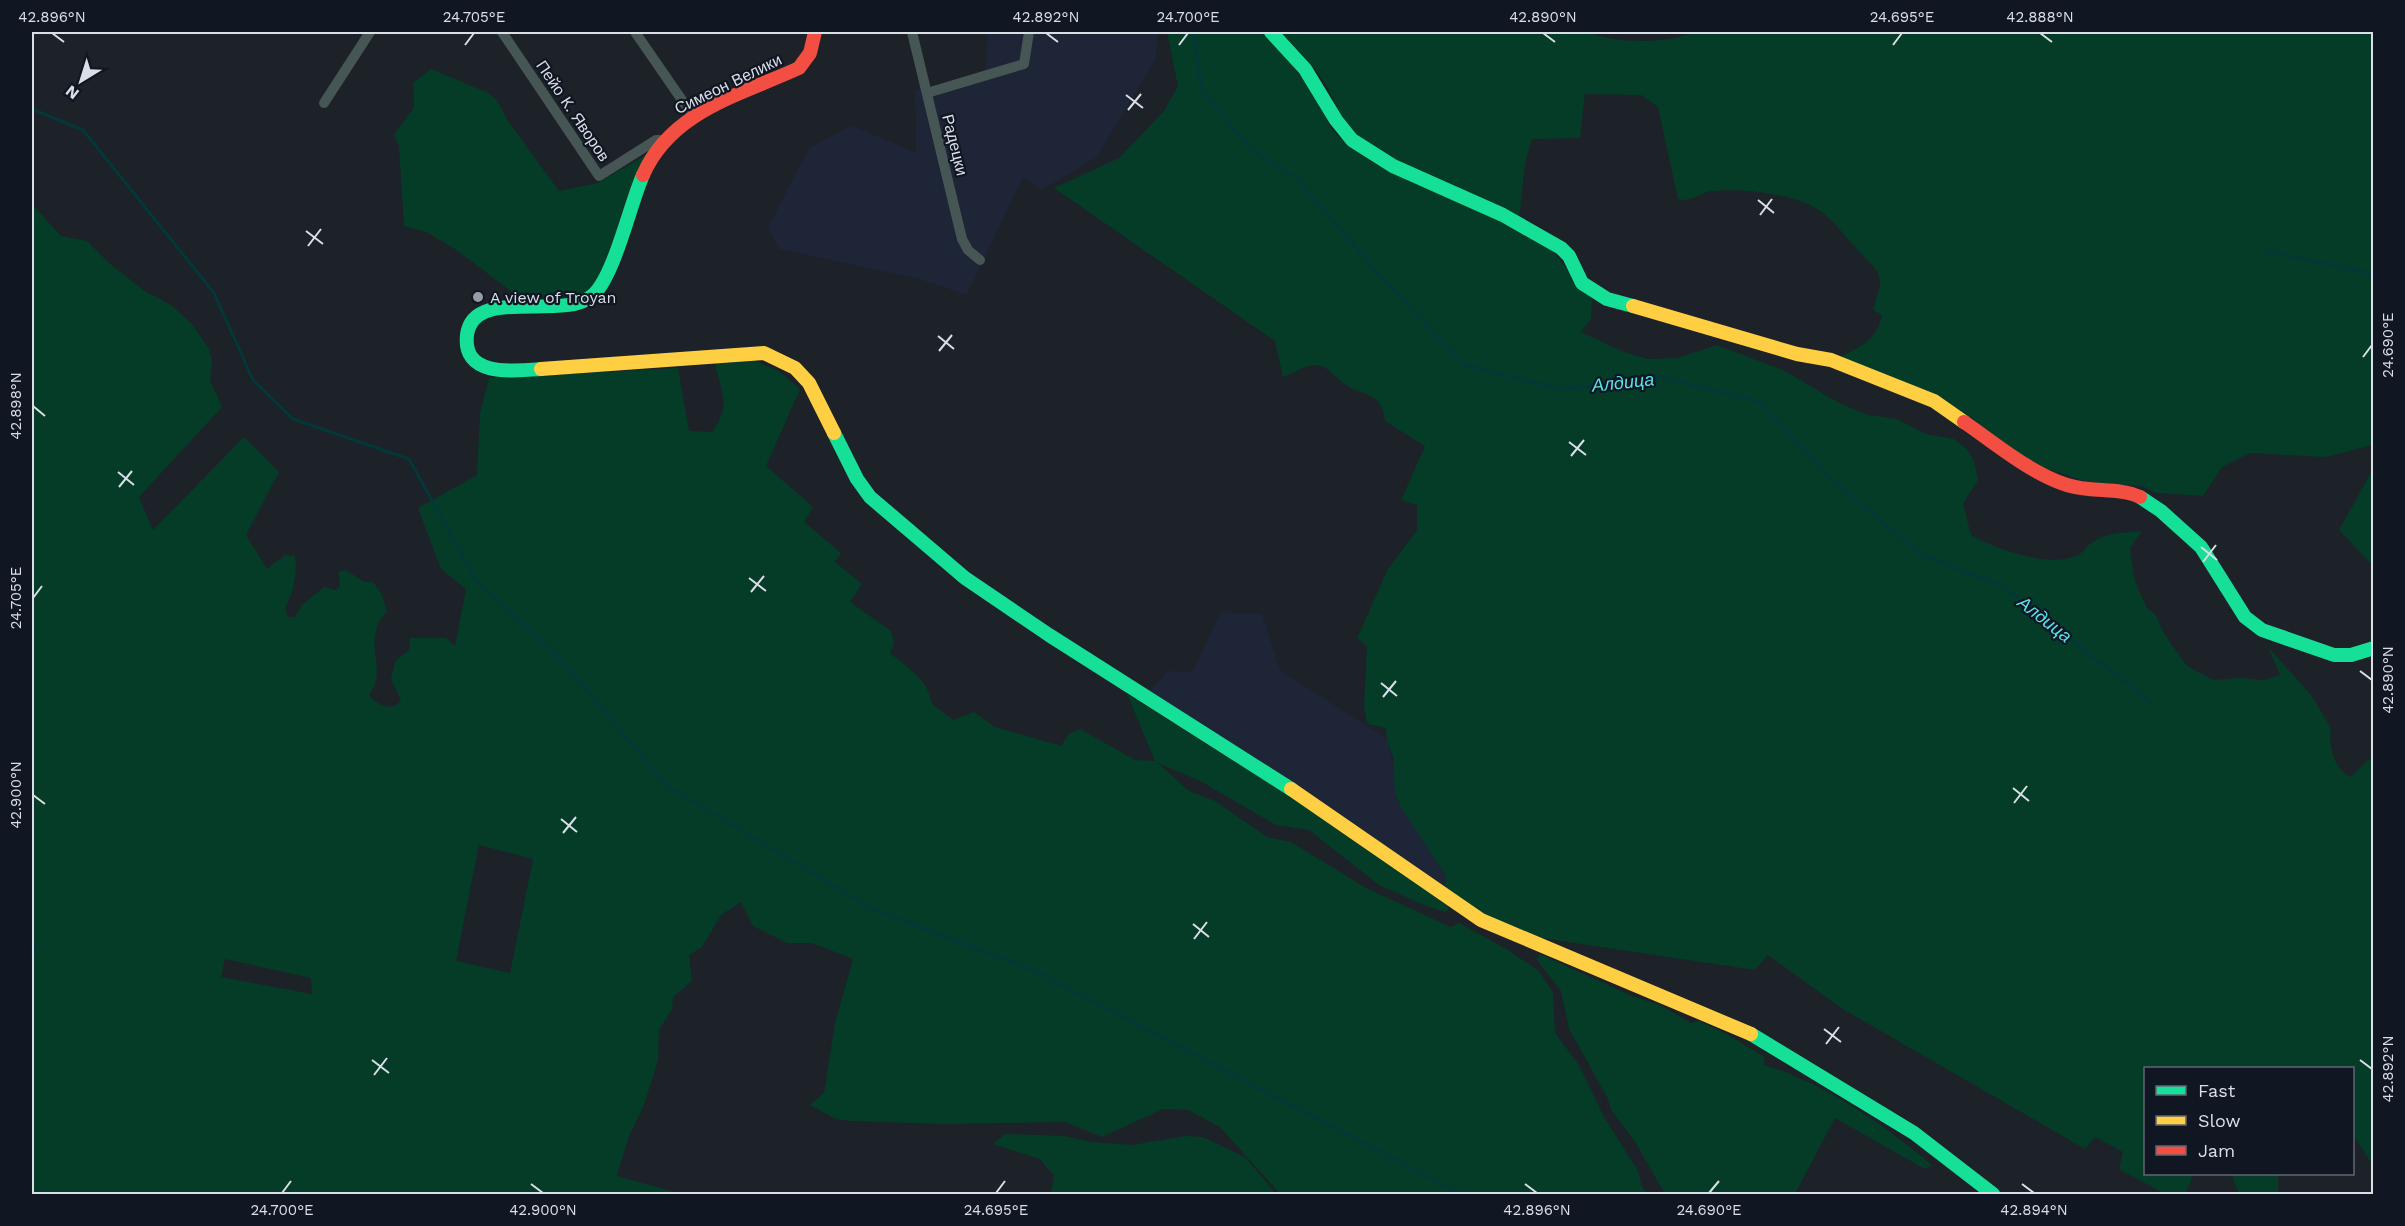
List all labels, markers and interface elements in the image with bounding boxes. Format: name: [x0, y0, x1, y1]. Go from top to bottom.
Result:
text: 42.896°N: [18, 8, 86, 26]
text: 24.705°E: [443, 8, 505, 26]
text: 42.892°N: [1012, 8, 1080, 26]
text: 24.700°E: [1156, 8, 1220, 26]
text: 42.890°N: [1509, 8, 1577, 26]
text: 24.695°E: [1870, 8, 1934, 26]
text: 42.888°N: [2006, 8, 2074, 26]
street label: Симеон Велики: [671, 50, 785, 118]
north arrow: [51, 51, 111, 111]
street label: Пейо К. Яворов: [532, 57, 614, 165]
text: N: [62, 81, 83, 104]
street label: Радецки: [938, 112, 972, 178]
place label: A view of Troyan: [490, 288, 616, 307]
marker: A view of Troyan: [471, 290, 485, 304]
text: 24.690°E: [2379, 312, 2397, 378]
water label: Алдица: [1590, 368, 1655, 396]
text: 42.898°N: [7, 372, 25, 440]
text: 24.705°E: [7, 567, 25, 629]
water label: Алдица: [2013, 591, 2076, 647]
text: 42.890°N: [2379, 646, 2397, 714]
text: 42.900°N: [7, 761, 25, 829]
text: 42.892°N: [2379, 1035, 2397, 1103]
legend: [2144, 1067, 2354, 1175]
text: Fast: [2198, 1080, 2236, 1101]
text: Slow: [2198, 1110, 2241, 1131]
text: Jam: [2198, 1140, 2235, 1161]
text: 24.700°E: [250, 1201, 314, 1219]
text: 42.900°N: [509, 1201, 577, 1219]
text: 24.695°E: [964, 1201, 1028, 1219]
text: 42.896°N: [1503, 1201, 1571, 1219]
text: 24.690°E: [1676, 1201, 1742, 1219]
text: 42.894°N: [2000, 1201, 2068, 1219]

